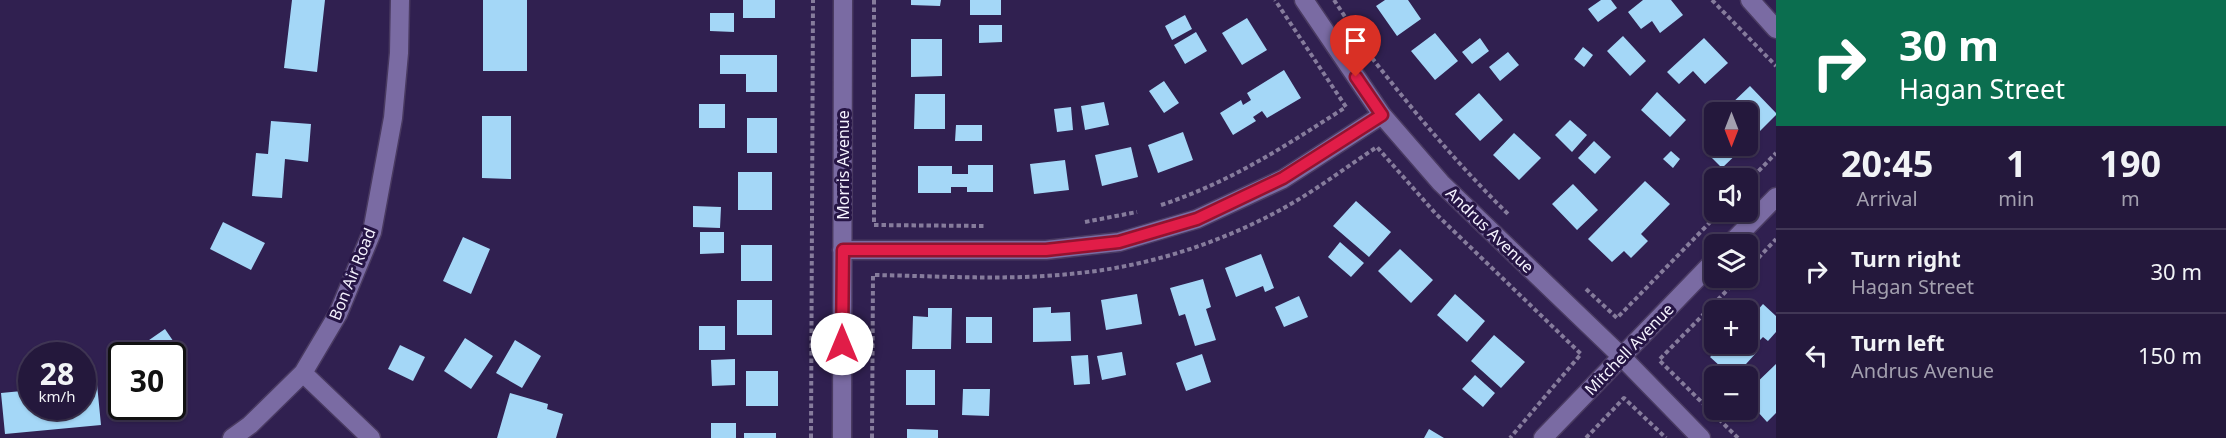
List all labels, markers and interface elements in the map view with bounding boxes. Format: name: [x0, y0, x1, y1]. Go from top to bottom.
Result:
pin: [1330, 15, 1381, 77]
text: 30 m: [1899, 16, 1999, 73]
icon: arrive: [1339, 24, 1372, 57]
icon: right: [1800, 24, 1878, 102]
text: Hagan Street: [1899, 70, 2065, 107]
north arrow: [1704, 102, 1758, 156]
map controls: [1704, 102, 1758, 420]
street label: Morris Avenue: [832, 110, 854, 220]
text: 20:45: [1841, 139, 1933, 188]
text: 1: [2006, 139, 2027, 188]
text: 190: [2099, 139, 2161, 188]
button: sound: [1704, 168, 1758, 222]
street label: Andrus Avenue: [1441, 182, 1539, 278]
text: Arrival: [1857, 185, 1918, 212]
text: min: [1998, 185, 2034, 212]
text: m: [2121, 185, 2140, 212]
street label: Bon Air Road: [324, 225, 380, 323]
button: layers: [1704, 234, 1758, 288]
text: Turn right: [1851, 243, 1961, 273]
icon: right: [1800, 255, 1833, 288]
text: 30 m: [2151, 256, 2202, 286]
text: Hagan Street: [1851, 273, 1974, 300]
street label: Mitchell Avenue: [1580, 298, 1678, 400]
button: +: [1704, 300, 1758, 354]
position arrow: [810, 312, 874, 376]
text: Turn left: [1851, 327, 1945, 357]
icon: left: [1800, 339, 1833, 372]
text: 150 m: [2138, 340, 2202, 370]
speed limit sign: 30: [108, 342, 186, 420]
text: 28: [40, 353, 74, 394]
text: Andrus Avenue: [1851, 357, 1994, 384]
button: −: [1704, 366, 1758, 420]
text: km/h: [39, 386, 75, 406]

